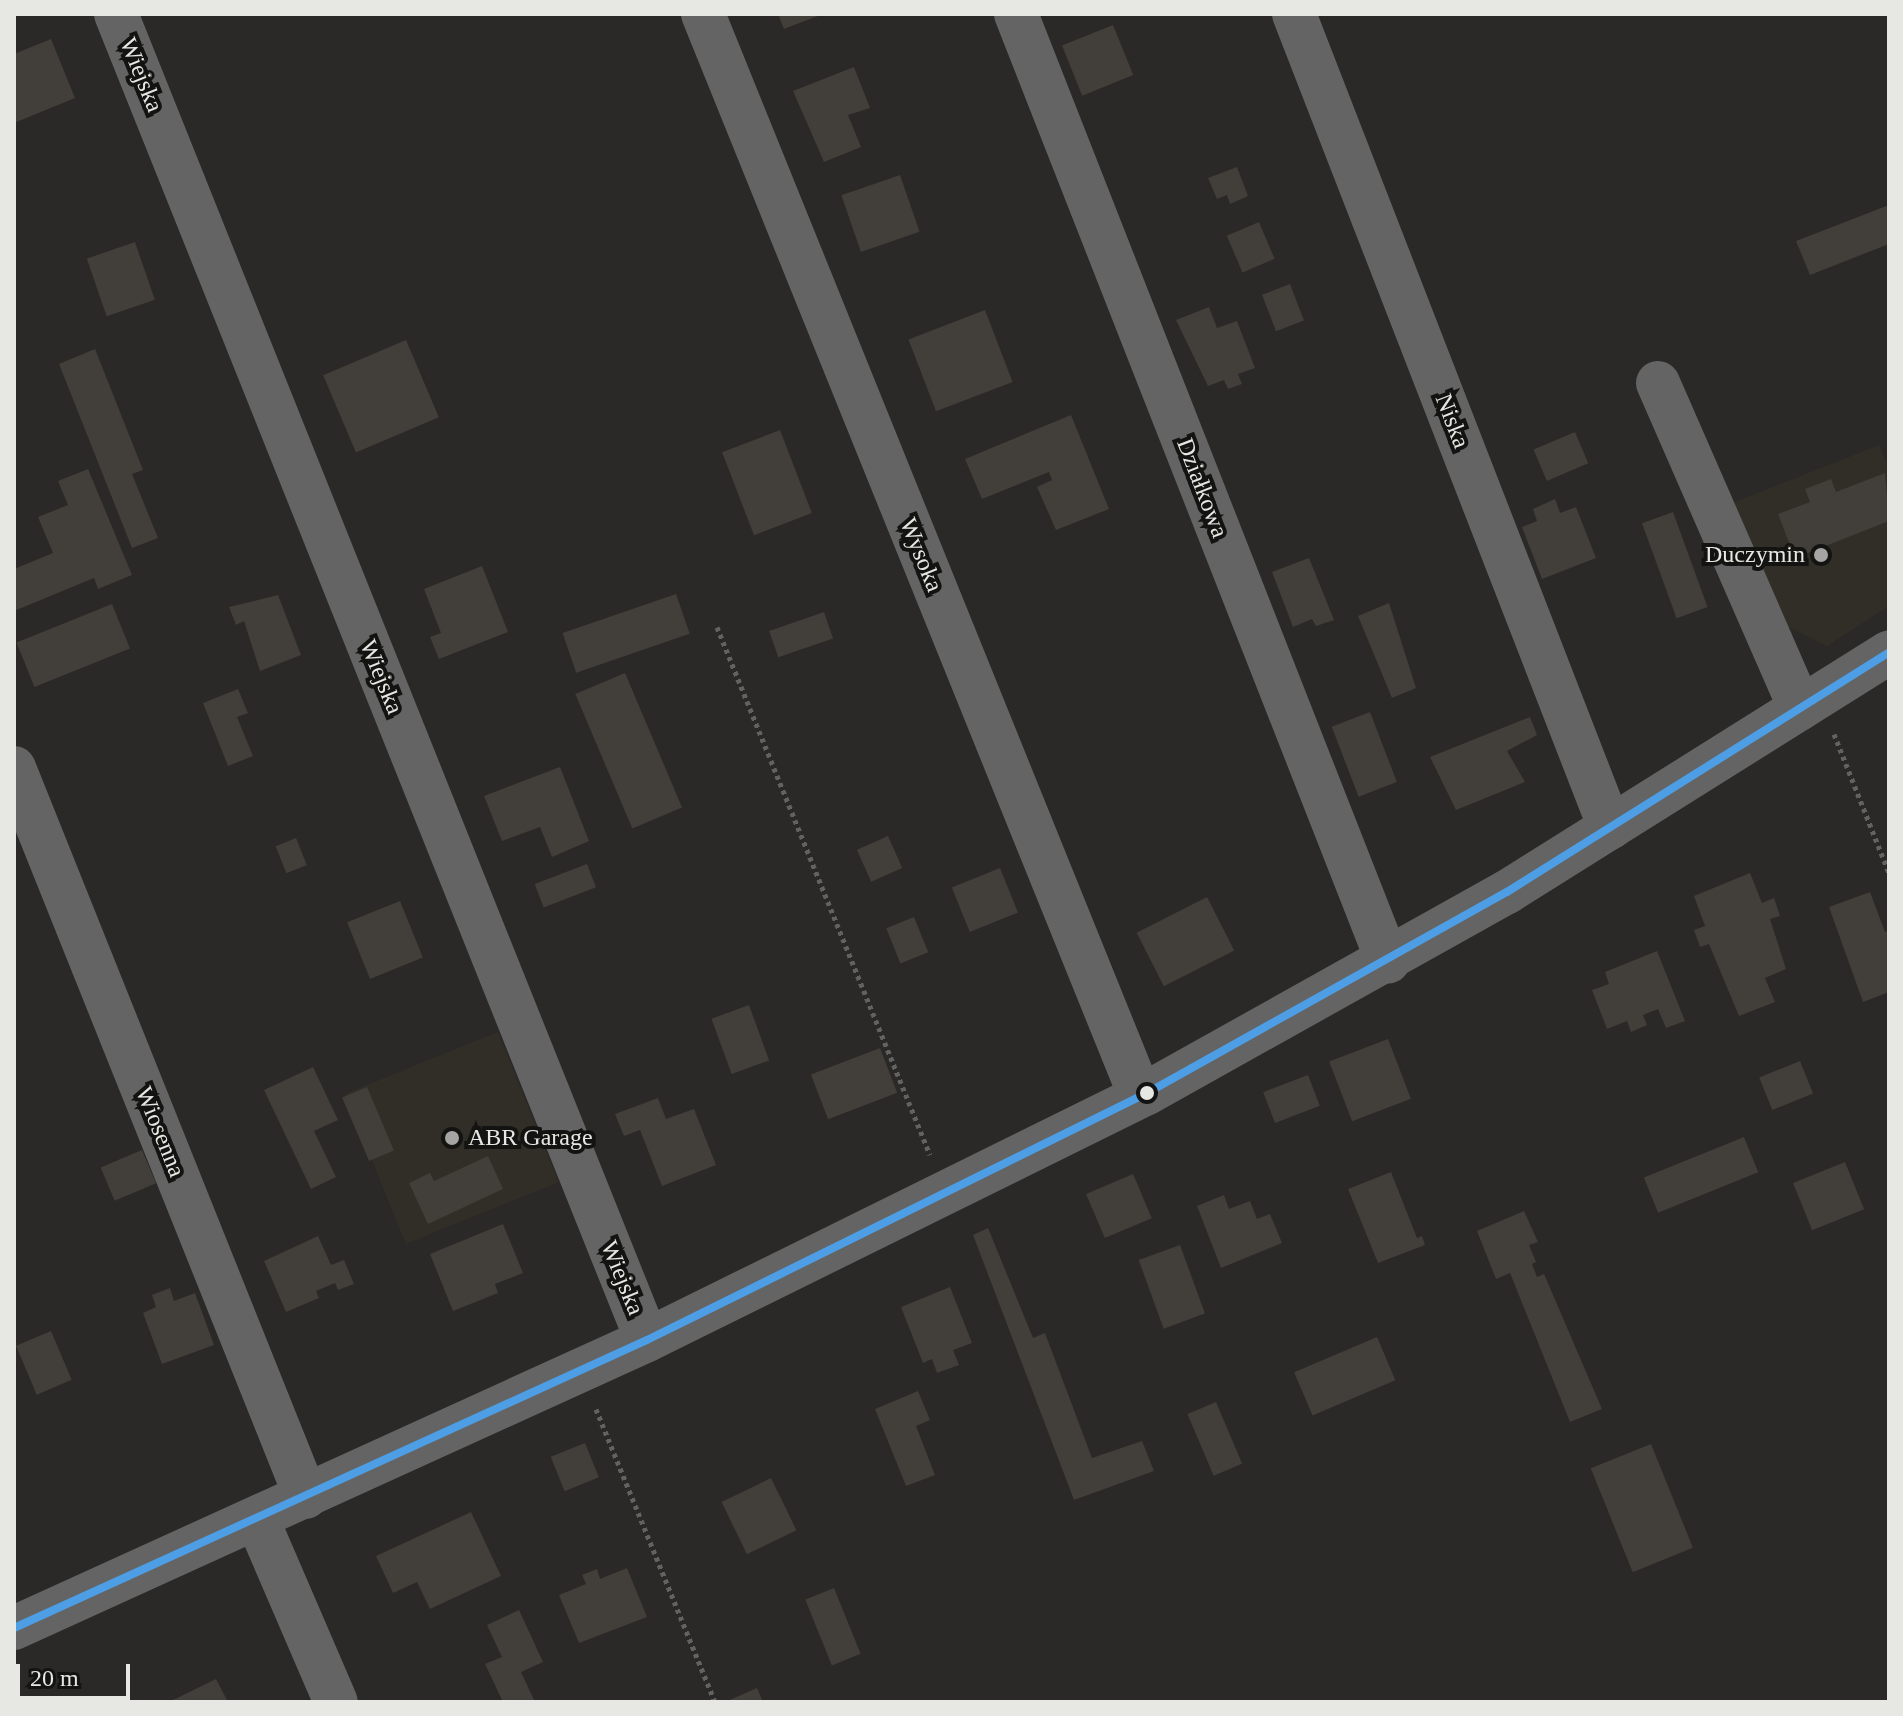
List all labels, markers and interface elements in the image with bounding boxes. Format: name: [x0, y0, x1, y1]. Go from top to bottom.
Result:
street label: Wiejska: [113, 34, 169, 116]
street label: Niska: [1429, 390, 1475, 452]
street label: Działkowa: [1170, 434, 1234, 542]
street label: Wysoka: [893, 514, 949, 596]
place label: Duczymin: [1705, 541, 1805, 569]
marker: Duczymin: [1812, 546, 1830, 564]
street label: Wiejska: [353, 636, 409, 718]
street label: Wiosenna: [129, 1083, 191, 1181]
unlabelled marker: [1139, 1085, 1155, 1101]
place label: ABR Garage: [468, 1124, 593, 1152]
marker: ABR Garage: [443, 1129, 461, 1147]
street label: Wiejska: [594, 1237, 650, 1319]
scale bar: [20, 1648, 134, 1698]
text: 20 m: [30, 1665, 79, 1691]

